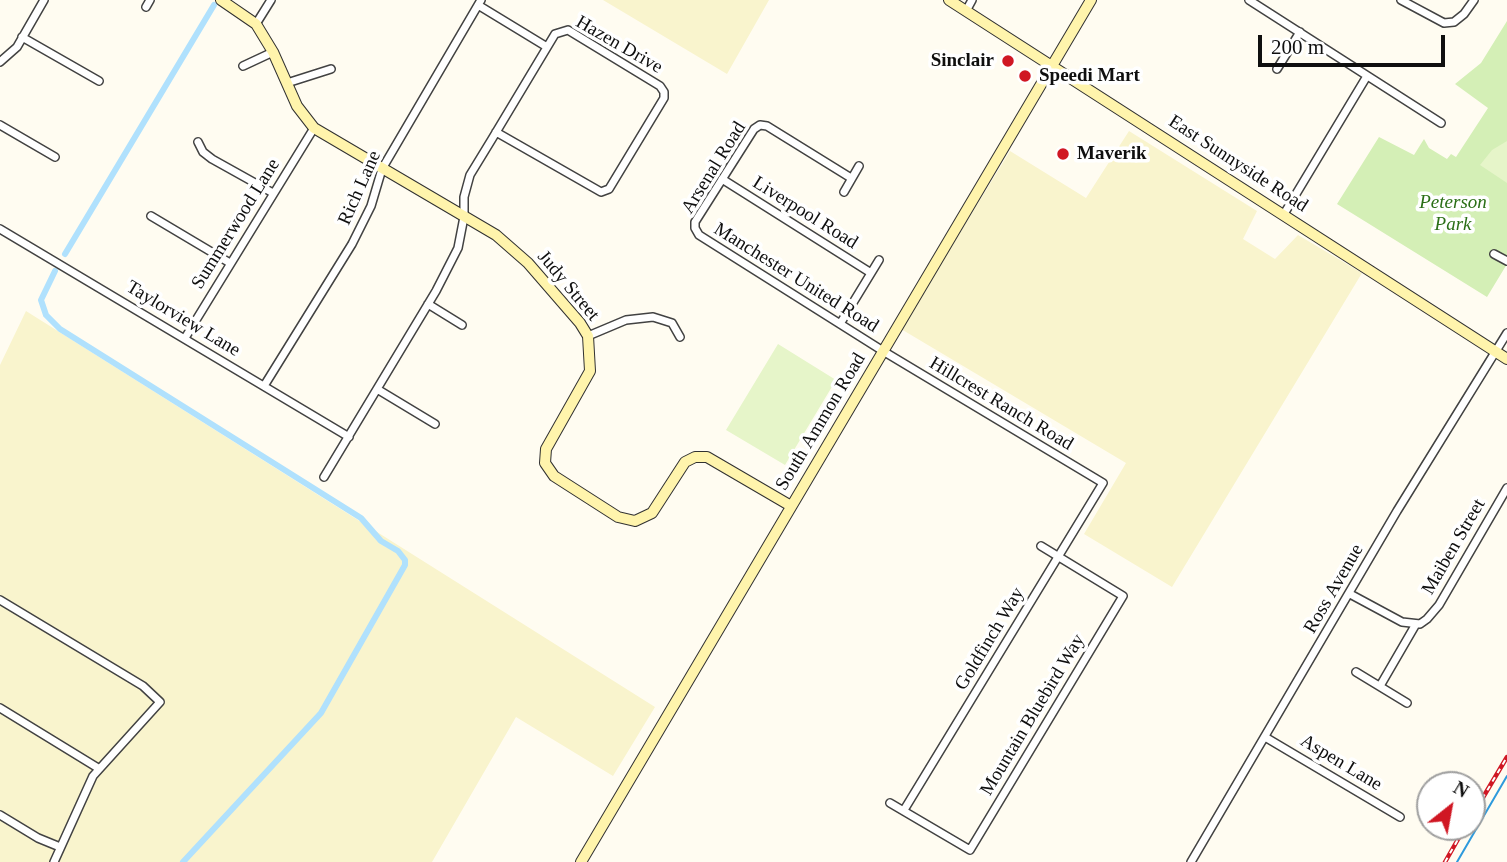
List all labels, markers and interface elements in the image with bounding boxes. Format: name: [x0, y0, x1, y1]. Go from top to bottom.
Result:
street label: Hazen Drive: [572, 11, 666, 79]
scale bar: [1262, 21, 1449, 65]
text: 200 m: [1271, 35, 1324, 59]
place label: Sinclair: [931, 50, 994, 72]
marker: Sinclair: [1000, 53, 1016, 69]
place label: Speedi Mart: [1039, 65, 1140, 87]
marker: Speedi Mart: [1017, 68, 1033, 84]
street label: East Sunnyside Road: [1164, 110, 1312, 218]
street label: Arsenal Road: [677, 118, 751, 218]
place label: Maverik: [1077, 143, 1147, 165]
marker: Maverik: [1055, 146, 1071, 162]
street label: Rich Lane: [334, 147, 386, 229]
street label: Summerwood Lane: [187, 155, 285, 293]
street label: Liverpool Road: [748, 172, 862, 254]
park label: Peterson Park: [1419, 192, 1487, 236]
street label: Manchester United Road: [709, 218, 883, 338]
street label: Judy Street: [532, 246, 604, 326]
street label: Taylorview Lane: [122, 276, 244, 362]
street label: South Ammon Road: [771, 349, 871, 495]
street label: Hillcrest Ranch Road: [925, 352, 1077, 456]
street label: Maiben Street: [1417, 495, 1491, 599]
street label: Ross Avenue: [1299, 540, 1369, 638]
street label: Goldfinch Way: [950, 583, 1030, 695]
street label: Mountain Bluebird Way: [976, 630, 1090, 800]
street label: Aspen Lane: [1296, 730, 1386, 796]
north arrow: [1416, 771, 1486, 841]
text: N: [1450, 777, 1472, 802]

